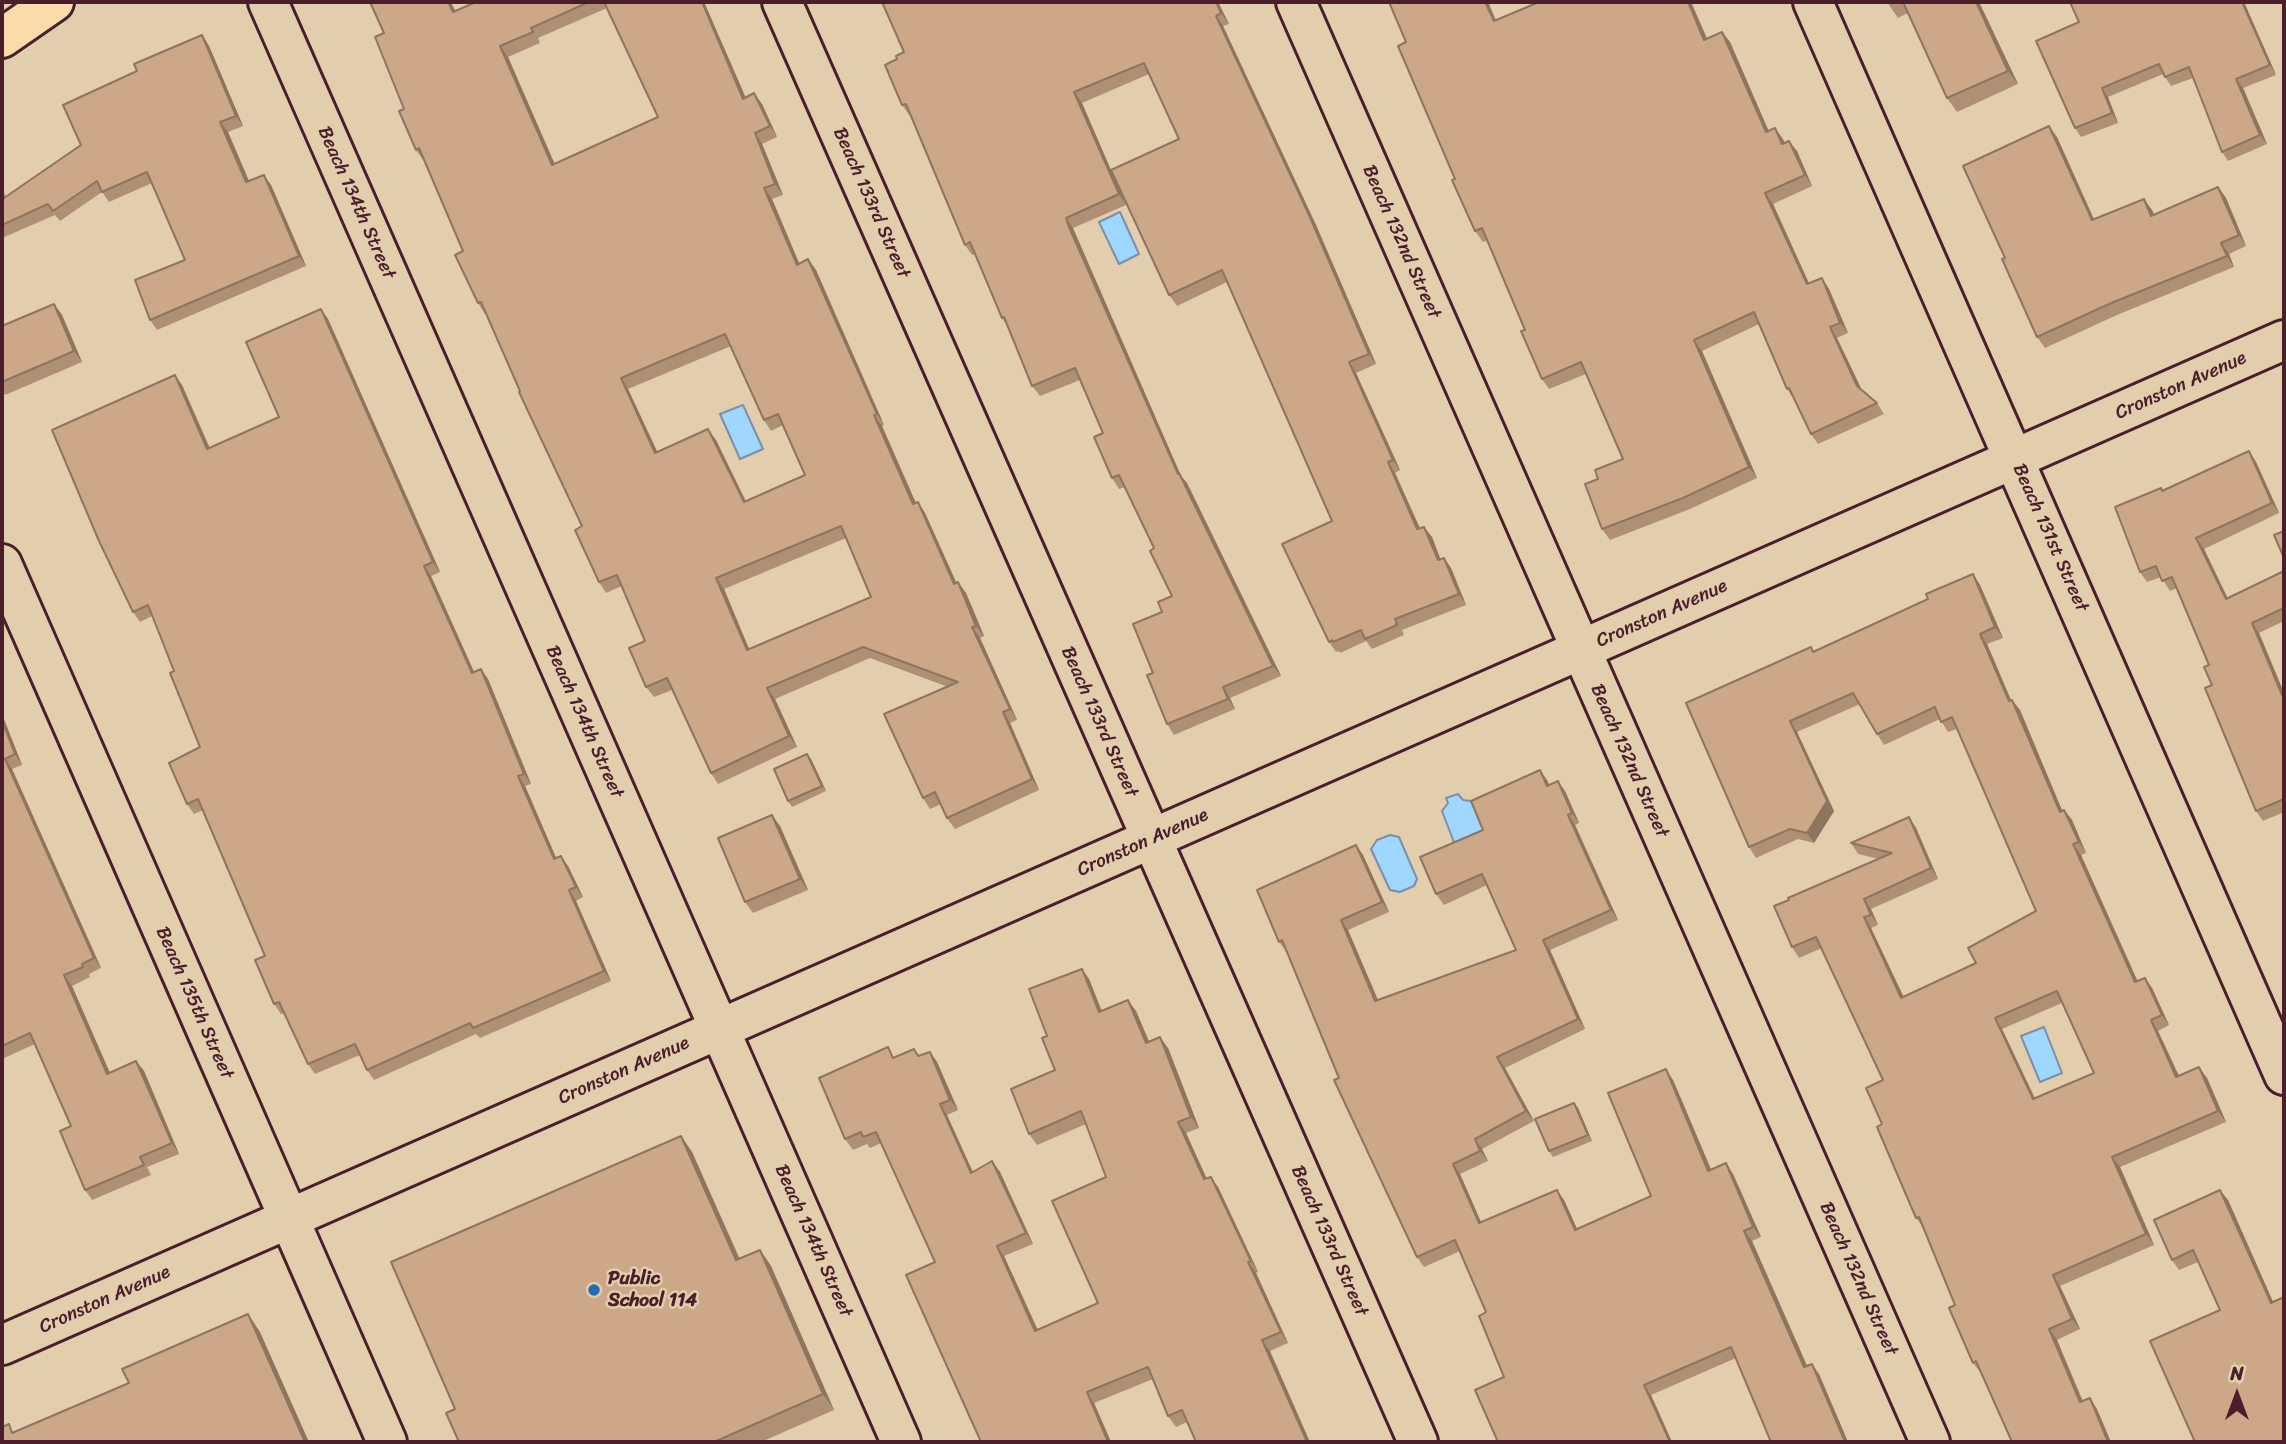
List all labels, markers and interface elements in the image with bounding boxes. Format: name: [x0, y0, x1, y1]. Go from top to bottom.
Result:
street label: Beach 134th Street: [312, 123, 400, 283]
street label: Beach 133rd Street: [828, 124, 914, 282]
street label: Beach 132nd Street: [1357, 162, 1445, 322]
street label: Cronston Avenue: [2112, 347, 2250, 425]
street label: Beach 131st Street: [2007, 460, 2093, 616]
street label: Cronston Avenue: [1593, 575, 1731, 653]
street label: Beach 134th Street: [540, 642, 628, 802]
street label: Beach 133rd Street: [1056, 643, 1142, 801]
street label: Beach 132nd Street: [1585, 681, 1673, 841]
street label: Cronston Avenue: [1074, 804, 1212, 882]
street label: Beach 135th Street: [150, 923, 238, 1083]
street label: Cronston Avenue: [555, 1032, 693, 1110]
street label: Beach 134th Street: [769, 1161, 857, 1321]
street label: Beach 133rd Street: [1286, 1162, 1372, 1320]
street label: Beach 132nd Street: [1814, 1199, 1902, 1359]
street label: Cronston Avenue: [36, 1261, 174, 1339]
place label: Public School 114: [608, 1268, 697, 1312]
marker: Public School 114: [586, 1282, 602, 1298]
text: N: [2230, 1357, 2244, 1390]
north arrow: [2202, 1360, 2272, 1430]

